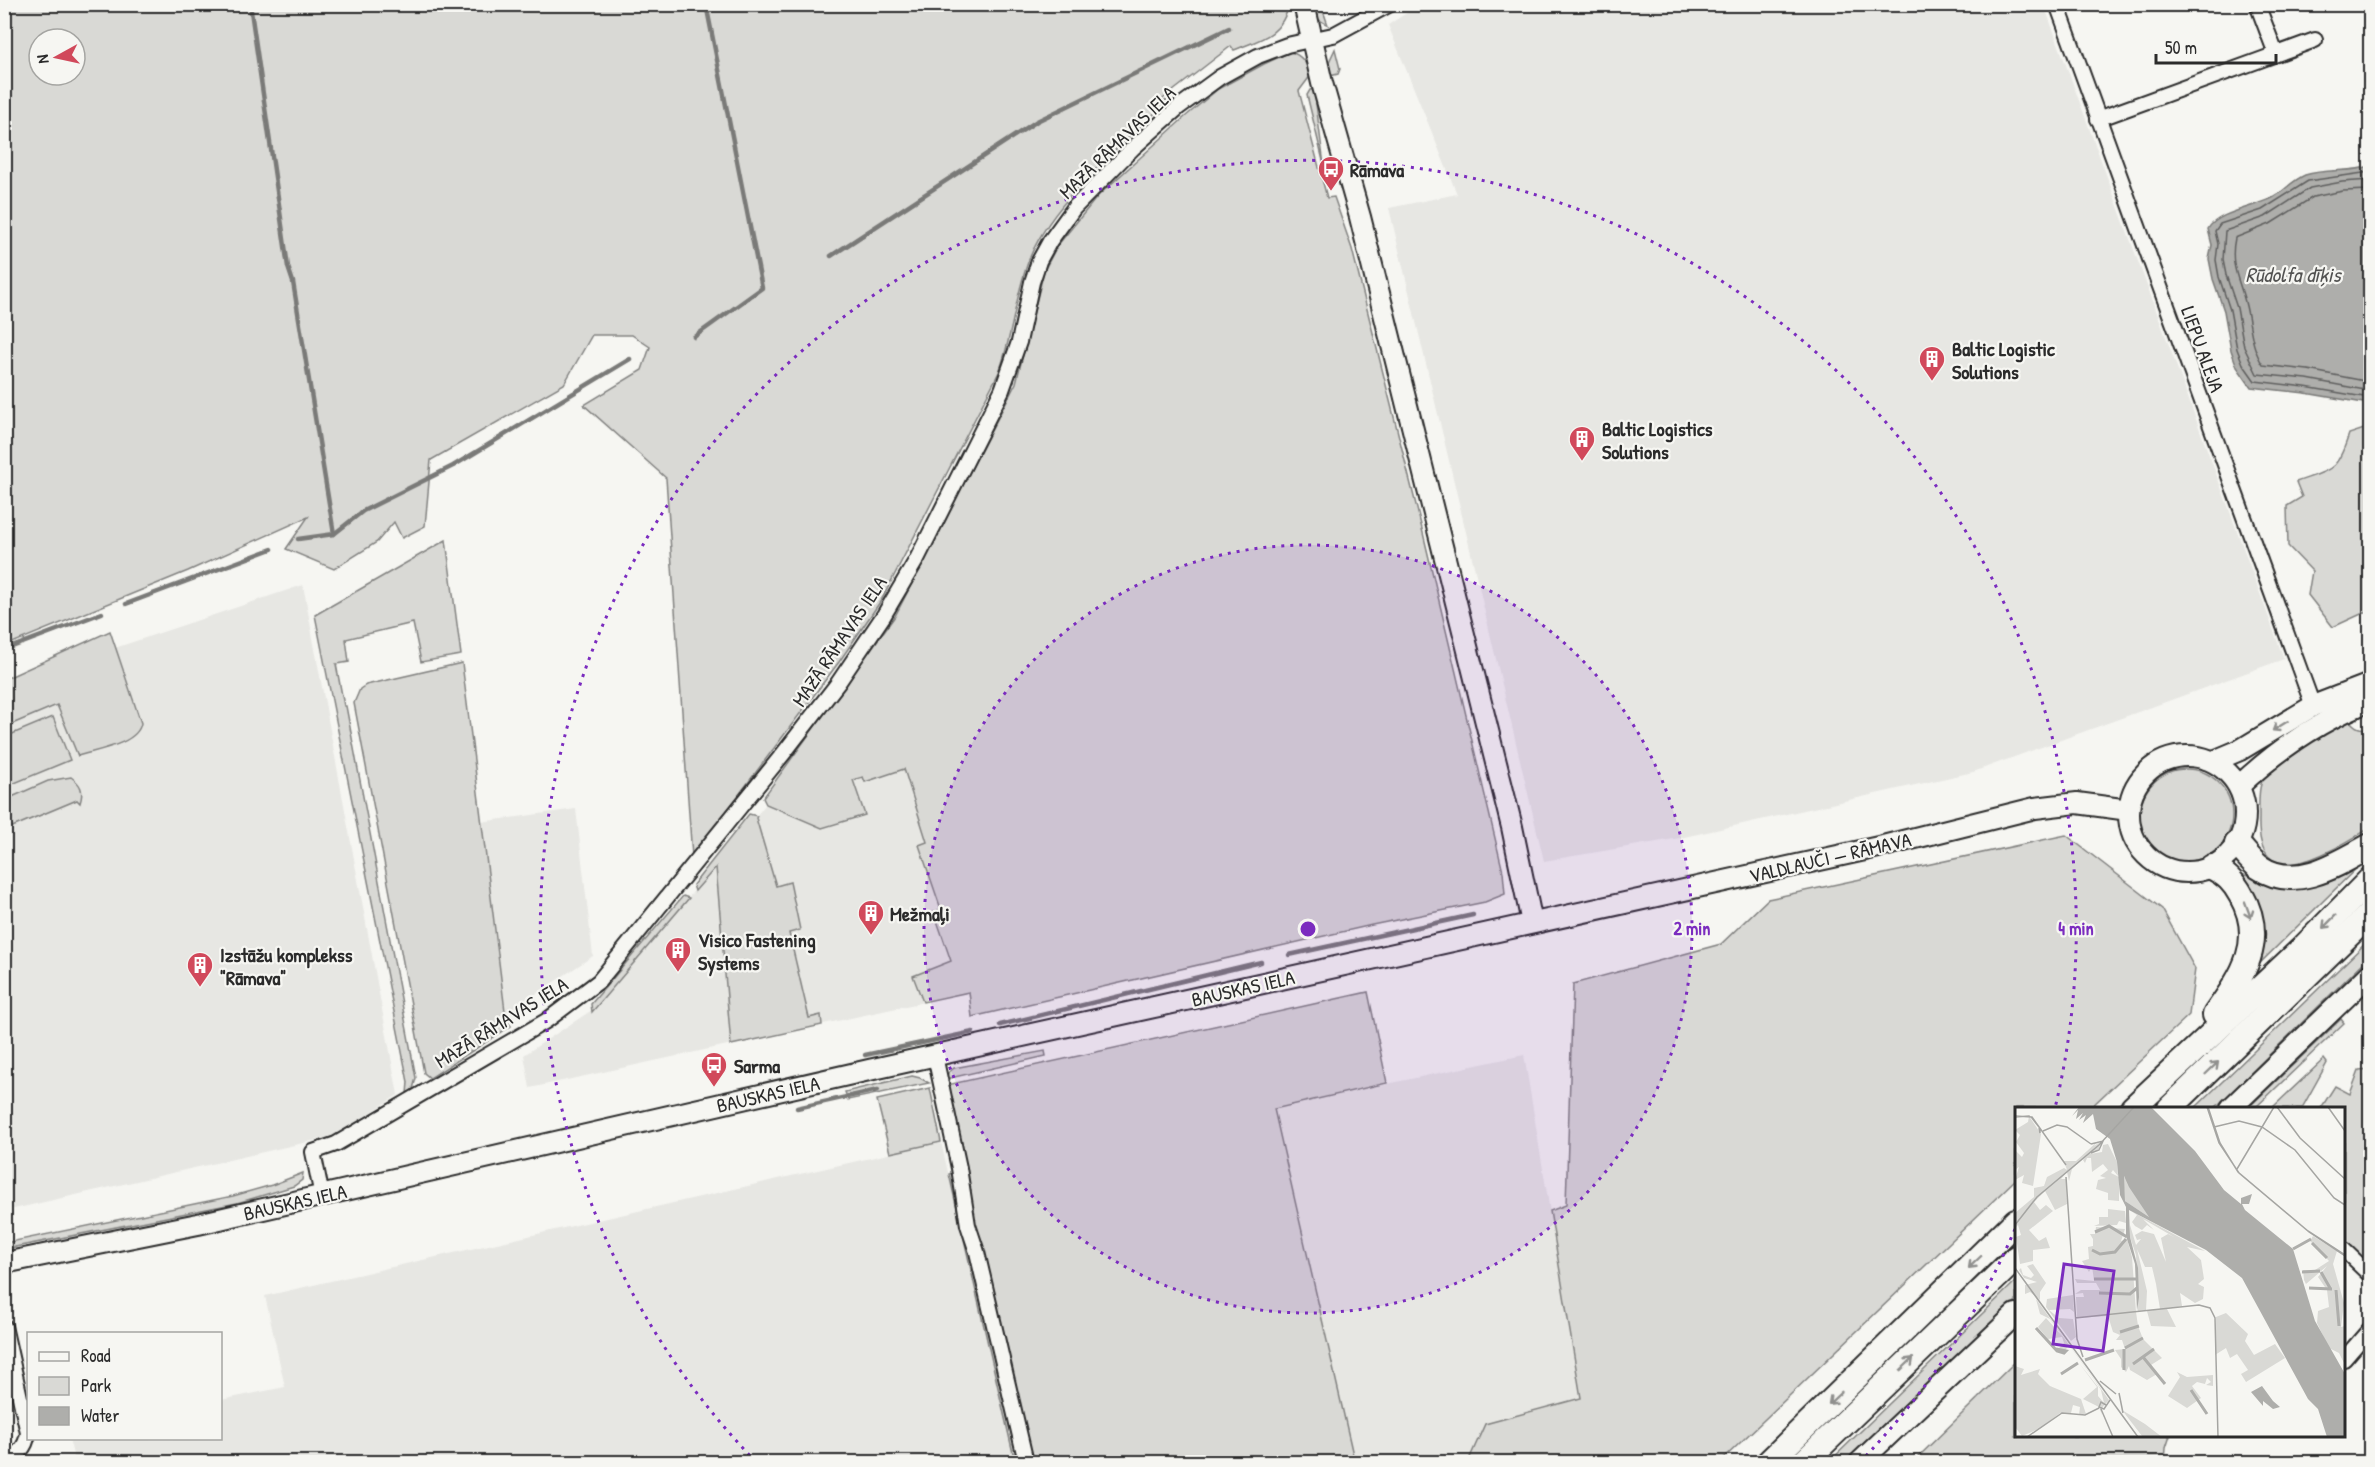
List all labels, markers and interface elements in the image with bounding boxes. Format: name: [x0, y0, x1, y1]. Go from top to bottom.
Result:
north arrow: [27, 27, 87, 87]
scale bar: [2156, 27, 2276, 65]
text: 50 m: [2165, 35, 2197, 60]
text: N: [31, 53, 54, 65]
street label: MAZĀ RĀMAVAS IELA: [1053, 79, 1181, 205]
bus stop icon: Rāmava: [1316, 154, 1346, 192]
place label: Rāmava: [1350, 156, 1404, 183]
water label: Rūdolfa dīķis: [2245, 260, 2343, 289]
street label: LIEPU ALEJA: [2175, 302, 2231, 396]
place label: Baltic Logistic Solutions: [1952, 335, 2056, 385]
building icon: Baltic Logistic Solutions: [1917, 344, 1947, 382]
place label: Baltic Logistics Solutions: [1602, 415, 1713, 465]
building icon: Baltic Logistics Solutions: [1567, 424, 1597, 462]
street label: MAZĀ RĀMAVAS IELA: [785, 570, 893, 712]
one-way arrow: [2272, 721, 2289, 733]
street label: VALDLAUČI — RĀMAVA: [1746, 825, 1914, 889]
building icon: Mežmaļi: [856, 898, 886, 936]
place label: Mežmaļi: [890, 900, 950, 927]
one-way arrow: [2243, 900, 2254, 919]
one-way arrow: [2322, 914, 2337, 929]
text: 2 min: [1674, 916, 1710, 941]
text: 4 min: [2058, 916, 2094, 941]
centre of rings: [1298, 919, 1318, 939]
place label: Visico Fastening Systems: [698, 926, 816, 977]
building icon: Visico Fastening Systems: [663, 935, 693, 973]
place label: Izstāžu komplekss "Rāmava": [220, 941, 353, 991]
building icon: Izstāžu komplekss "Rāmava": [185, 950, 215, 988]
street label: BAUSKAS IELA: [1189, 963, 1297, 1013]
street label: MAZĀ RĀMAVAS IELA: [429, 970, 573, 1074]
bus stop icon: Sarma: [699, 1050, 729, 1088]
place label: Sarma: [734, 1052, 780, 1079]
one-way arrow: [2204, 1060, 2219, 1075]
street label: BAUSKAS IELA: [714, 1069, 822, 1119]
inset map: [2015, 1107, 2345, 1437]
street label: BAUSKAS IELA: [241, 1177, 349, 1227]
one-way arrow: [1967, 1255, 1982, 1270]
legend: [27, 1332, 222, 1440]
text: Road: [81, 1343, 111, 1368]
one-way arrow: [1899, 1356, 1914, 1371]
text: Park: [81, 1373, 112, 1398]
one-way arrow: [1827, 1391, 1842, 1406]
text: Water: [81, 1403, 119, 1428]

